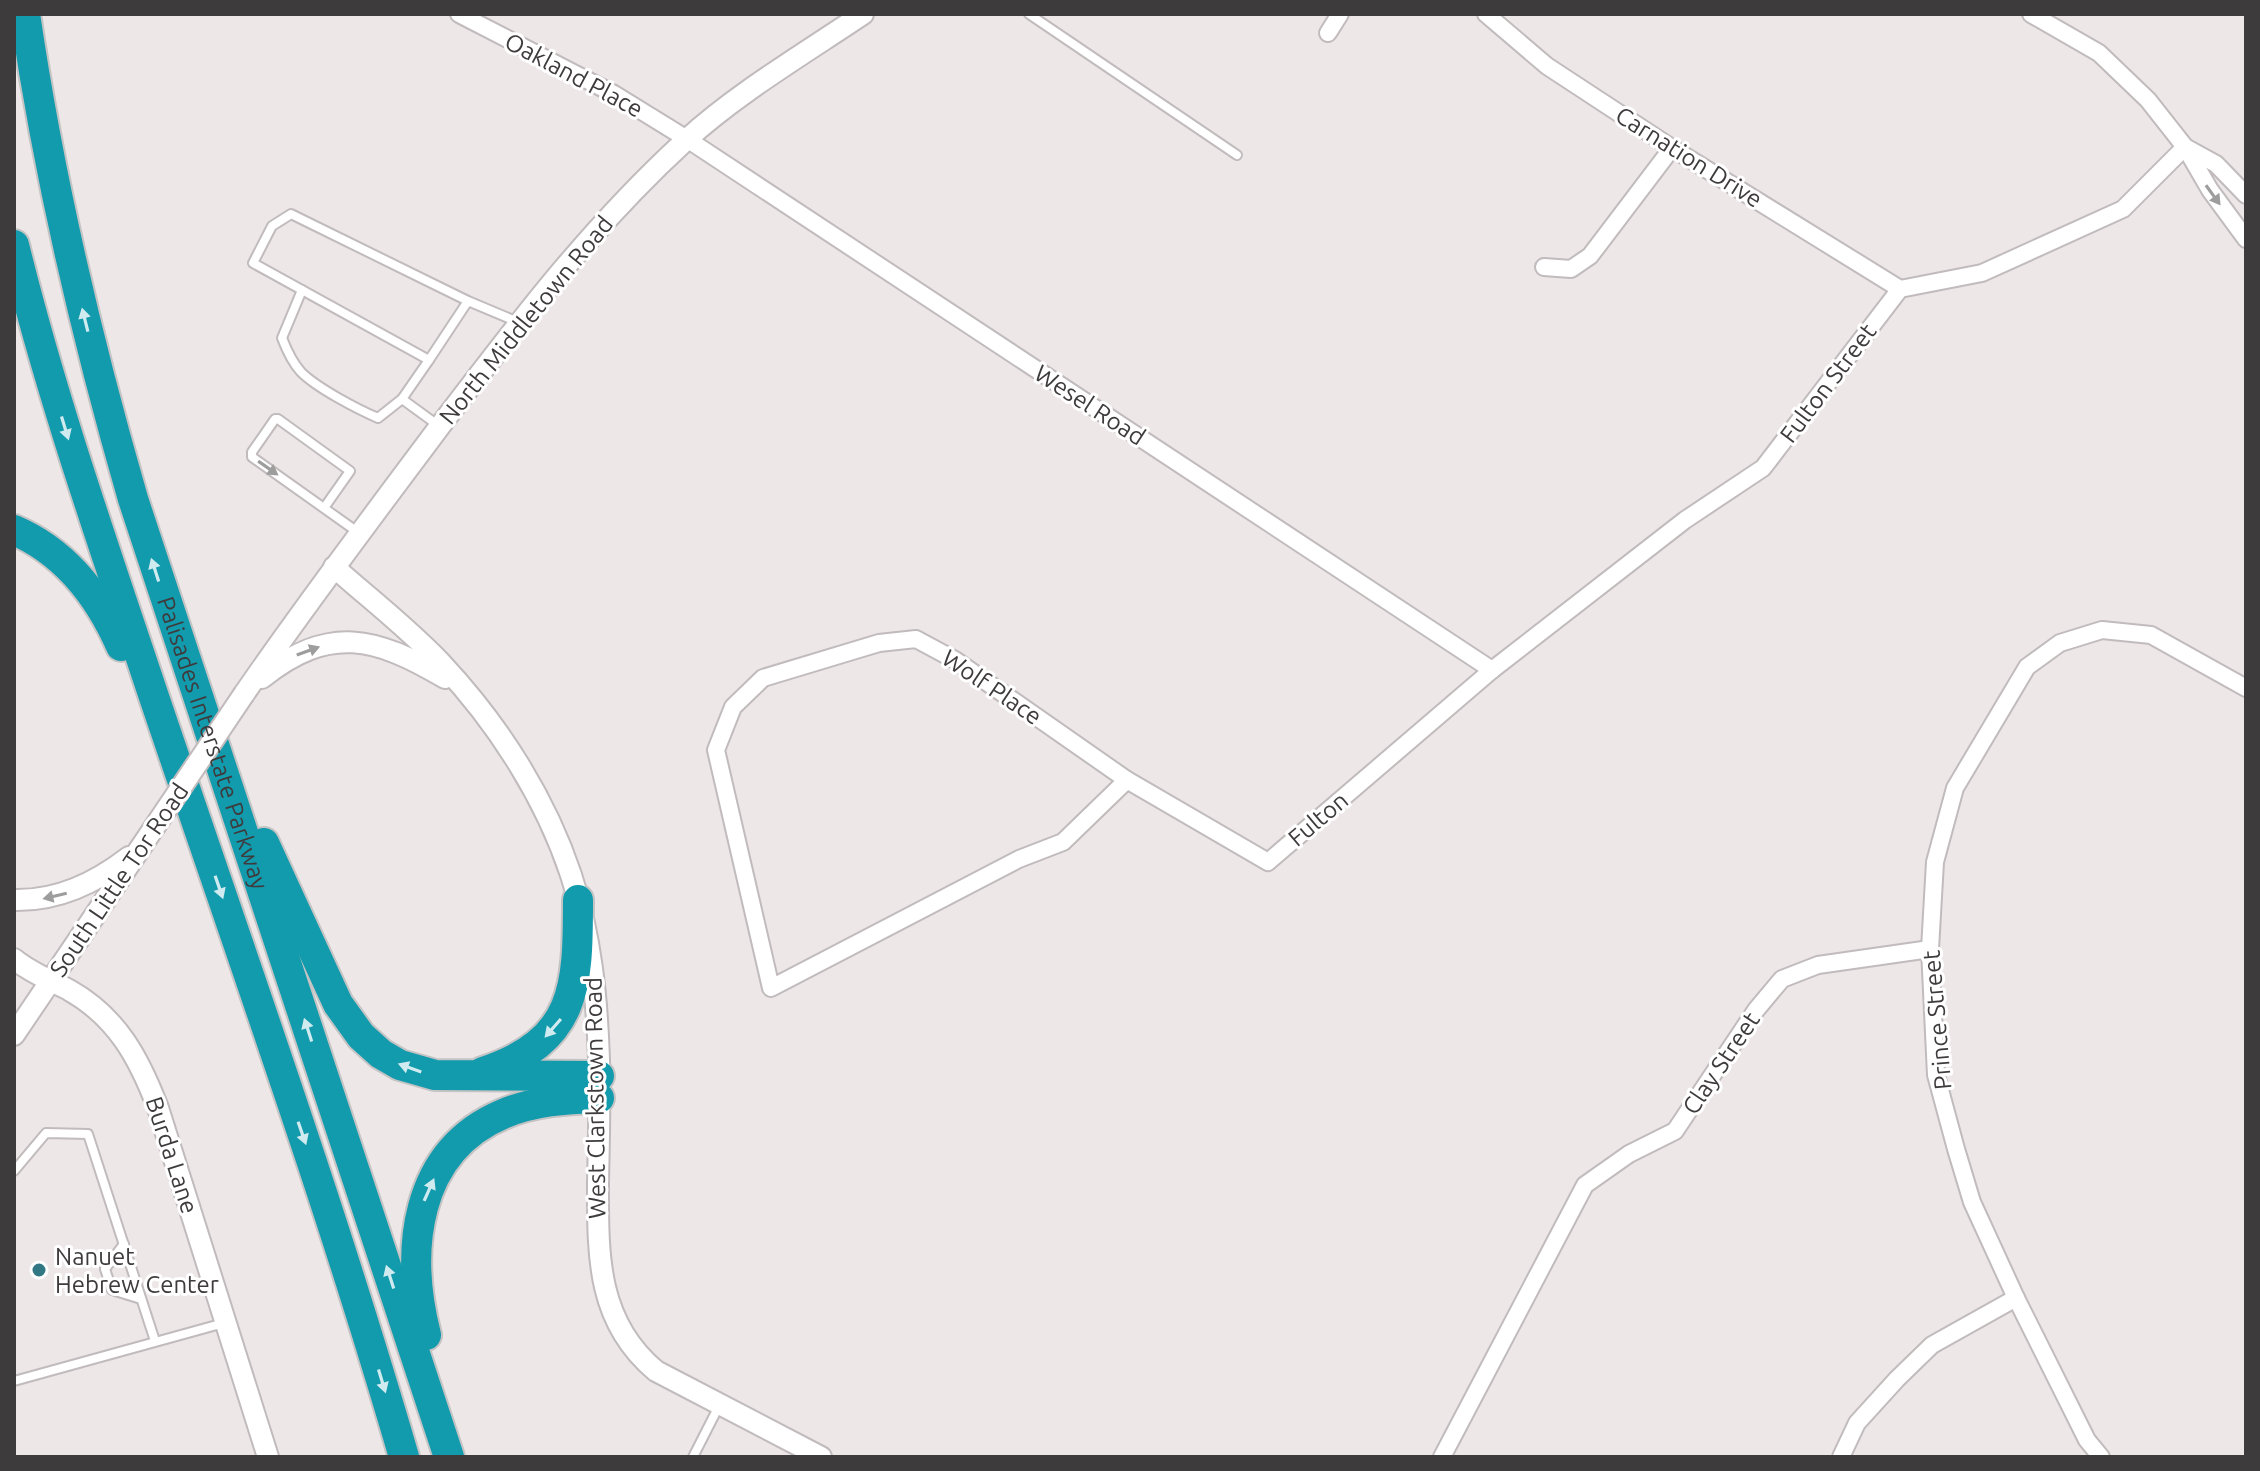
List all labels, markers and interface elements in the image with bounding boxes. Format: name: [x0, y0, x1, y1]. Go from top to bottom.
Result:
street label: Oakland Place: [500, 27, 648, 123]
street label: Carnation Drive: [1611, 101, 1767, 213]
one-way arrow: [2205, 184, 2220, 205]
street label: North Middletown Road: [434, 211, 618, 429]
one-way arrow: [78, 308, 90, 333]
street label: Fulton Street: [1775, 318, 1882, 448]
street label: Wesel Road: [1030, 359, 1150, 451]
one-way arrow: [59, 416, 72, 440]
one-way arrow: [258, 460, 279, 475]
one-way arrow: [149, 558, 161, 582]
street label: Palisades Interstate Parkway: [153, 593, 274, 893]
one-way arrow: [296, 644, 320, 656]
street label: Wolf Place: [937, 644, 1047, 730]
street label: South Little Tor Road: [44, 778, 194, 982]
street label: Fulton: [1283, 786, 1353, 852]
one-way arrow: [213, 875, 225, 899]
one-way arrow: [42, 890, 67, 902]
street label: Prince Street: [1917, 949, 1957, 1091]
street label: West Clarkstown Road: [579, 977, 611, 1219]
street label: Clay Street: [1677, 1006, 1765, 1119]
one-way arrow: [301, 1018, 313, 1042]
one-way arrow: [545, 1018, 562, 1038]
one-way arrow: [398, 1061, 422, 1073]
street label: Burda Lane: [140, 1093, 204, 1217]
one-way arrow: [296, 1122, 308, 1146]
one-way arrow: [422, 1178, 435, 1202]
place label: Nanuet Hebrew Center: [55, 1243, 219, 1298]
marker: Nanuet Hebrew Center: [30, 1261, 48, 1279]
one-way arrow: [383, 1264, 395, 1288]
one-way arrow: [376, 1369, 389, 1393]

